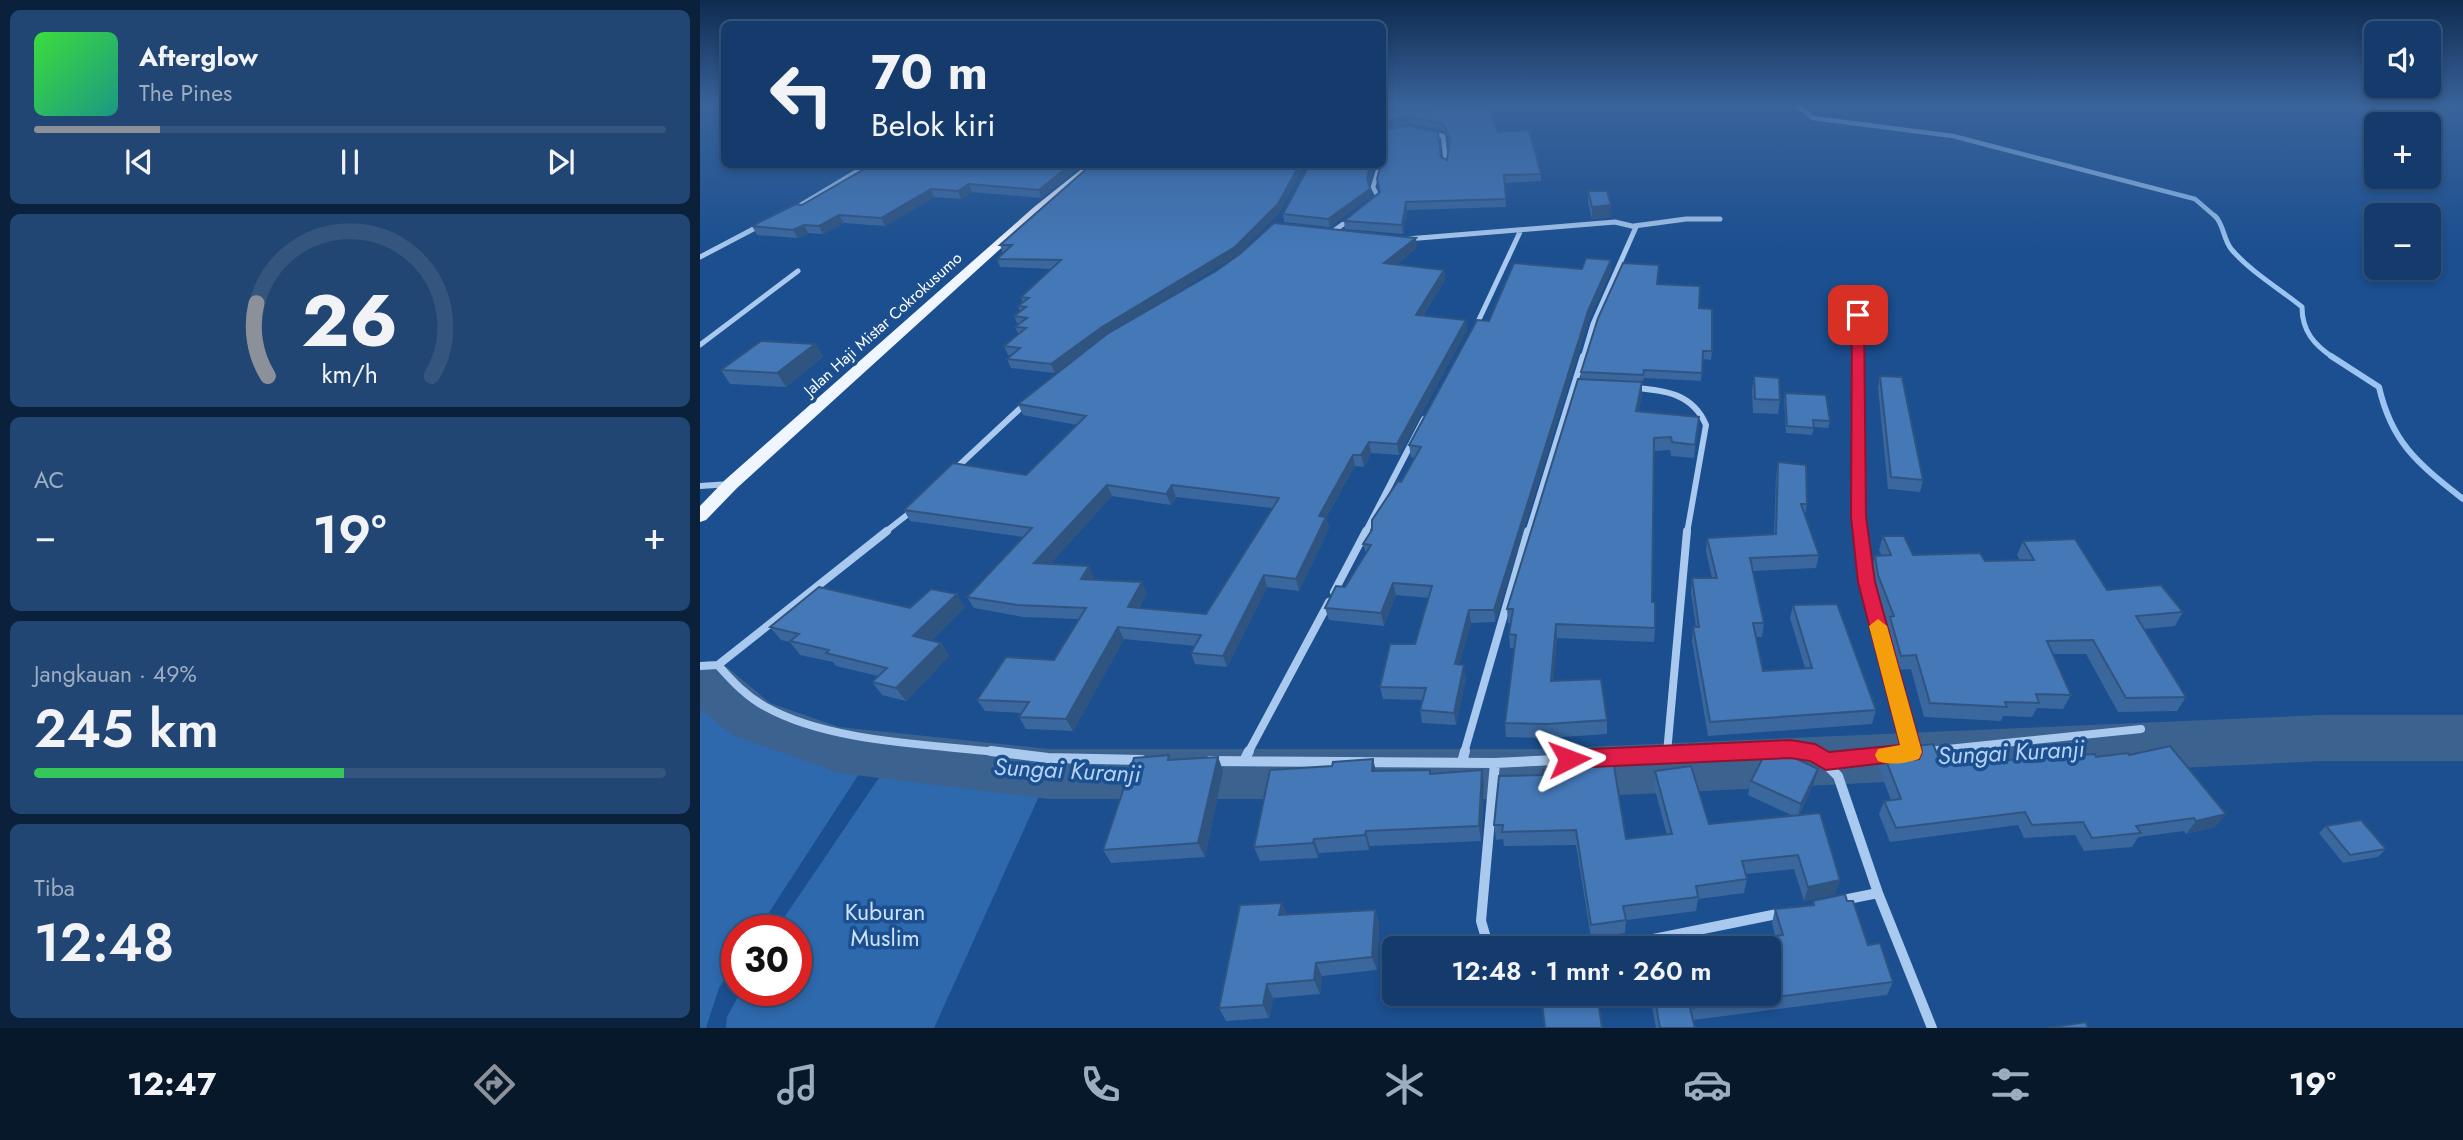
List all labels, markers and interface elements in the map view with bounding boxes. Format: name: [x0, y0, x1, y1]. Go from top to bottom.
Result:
map controls: [2364, 21, 2441, 280]
button: sound: [2364, 21, 2441, 98]
text: 70 m: [871, 37, 988, 107]
text: Afterglow: [139, 38, 258, 76]
icon: left: [756, 49, 847, 140]
text: The Pines: [139, 76, 232, 110]
text: Belok kiri: [871, 102, 996, 148]
button: +: [2364, 112, 2441, 189]
icon: previous: [120, 143, 158, 181]
icon: pause: [331, 143, 369, 181]
icon: next: [542, 143, 580, 181]
button: −: [2364, 203, 2441, 280]
street label: Jalan Haji Mistar Cokrokusumo: [797, 246, 967, 403]
text: 26: [302, 269, 398, 374]
pin: [1828, 285, 1888, 345]
icon: arrive: [1839, 296, 1877, 334]
text: km/h: [322, 356, 378, 392]
text: AC: [34, 463, 64, 497]
text: 19°: [313, 497, 387, 573]
text: −: [34, 508, 56, 563]
text: +: [643, 508, 666, 563]
text: Jangkauan · 49%: [34, 657, 197, 691]
text: 245 km: [34, 691, 219, 767]
position arrow: [1532, 722, 1606, 796]
water label: Sungai Kuranji: [1937, 731, 2086, 773]
water label: Sungai Kuranji: [993, 749, 1142, 791]
text: Tiba: [34, 871, 75, 905]
park label: Kuburan Muslim: [845, 895, 925, 955]
text: 12:48: [34, 905, 174, 981]
speed limit sign: 30: [721, 915, 812, 1006]
text: 12:48 · 1 mnt · 260 m: [1451, 952, 1712, 990]
icon: directions: [470, 1060, 519, 1109]
icon: music: [773, 1060, 822, 1109]
icon: phone: [1076, 1060, 1125, 1109]
icon: climate: [1380, 1060, 1429, 1109]
icon: car: [1683, 1060, 1732, 1109]
icon: filters: [1986, 1060, 2035, 1109]
text: 12:47: [127, 1061, 216, 1107]
text: 19°: [2289, 1061, 2336, 1107]

